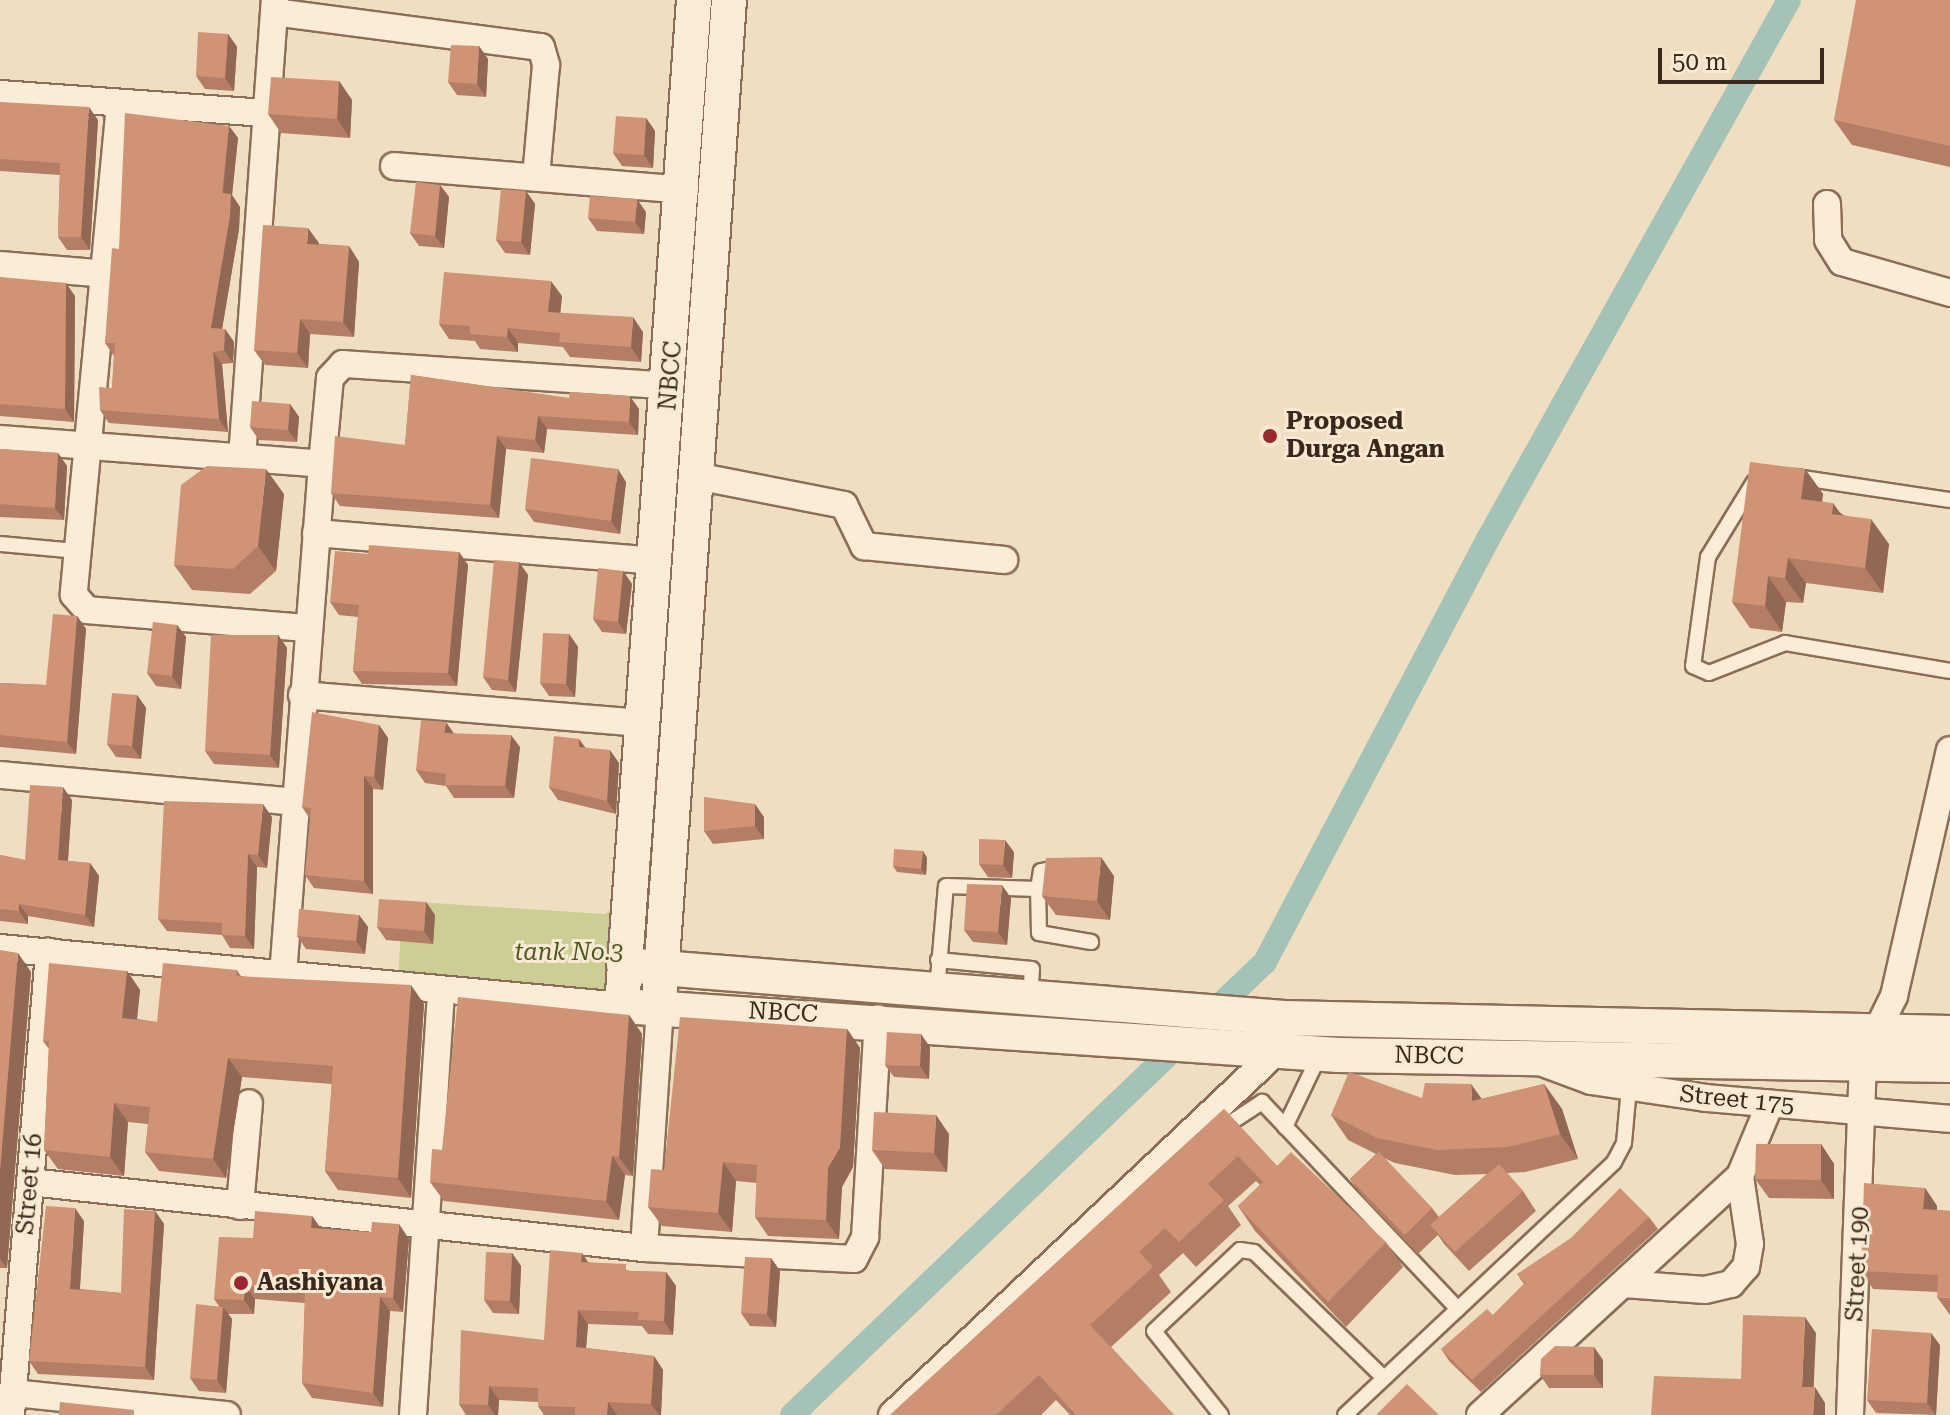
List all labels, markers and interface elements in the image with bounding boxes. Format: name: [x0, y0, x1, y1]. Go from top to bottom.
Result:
scale bar: [1662, 32, 1828, 82]
text: 50 m: [1672, 48, 1727, 76]
street label: NBCC: [654, 340, 688, 412]
place label: Proposed Durga Angan: [1286, 408, 1445, 464]
marker: Proposed Durga Angan: [1261, 427, 1279, 445]
park label: tank No.3: [514, 939, 624, 967]
street label: NBCC: [747, 997, 819, 1029]
street label: NBCC: [1394, 1041, 1464, 1071]
street label: Street 175: [1678, 1080, 1796, 1120]
street label: Street 16: [11, 1132, 49, 1236]
street label: Street 190: [1841, 1206, 1875, 1322]
place label: Aashiyana: [257, 1269, 383, 1297]
marker: Aashiyana: [232, 1274, 250, 1292]

